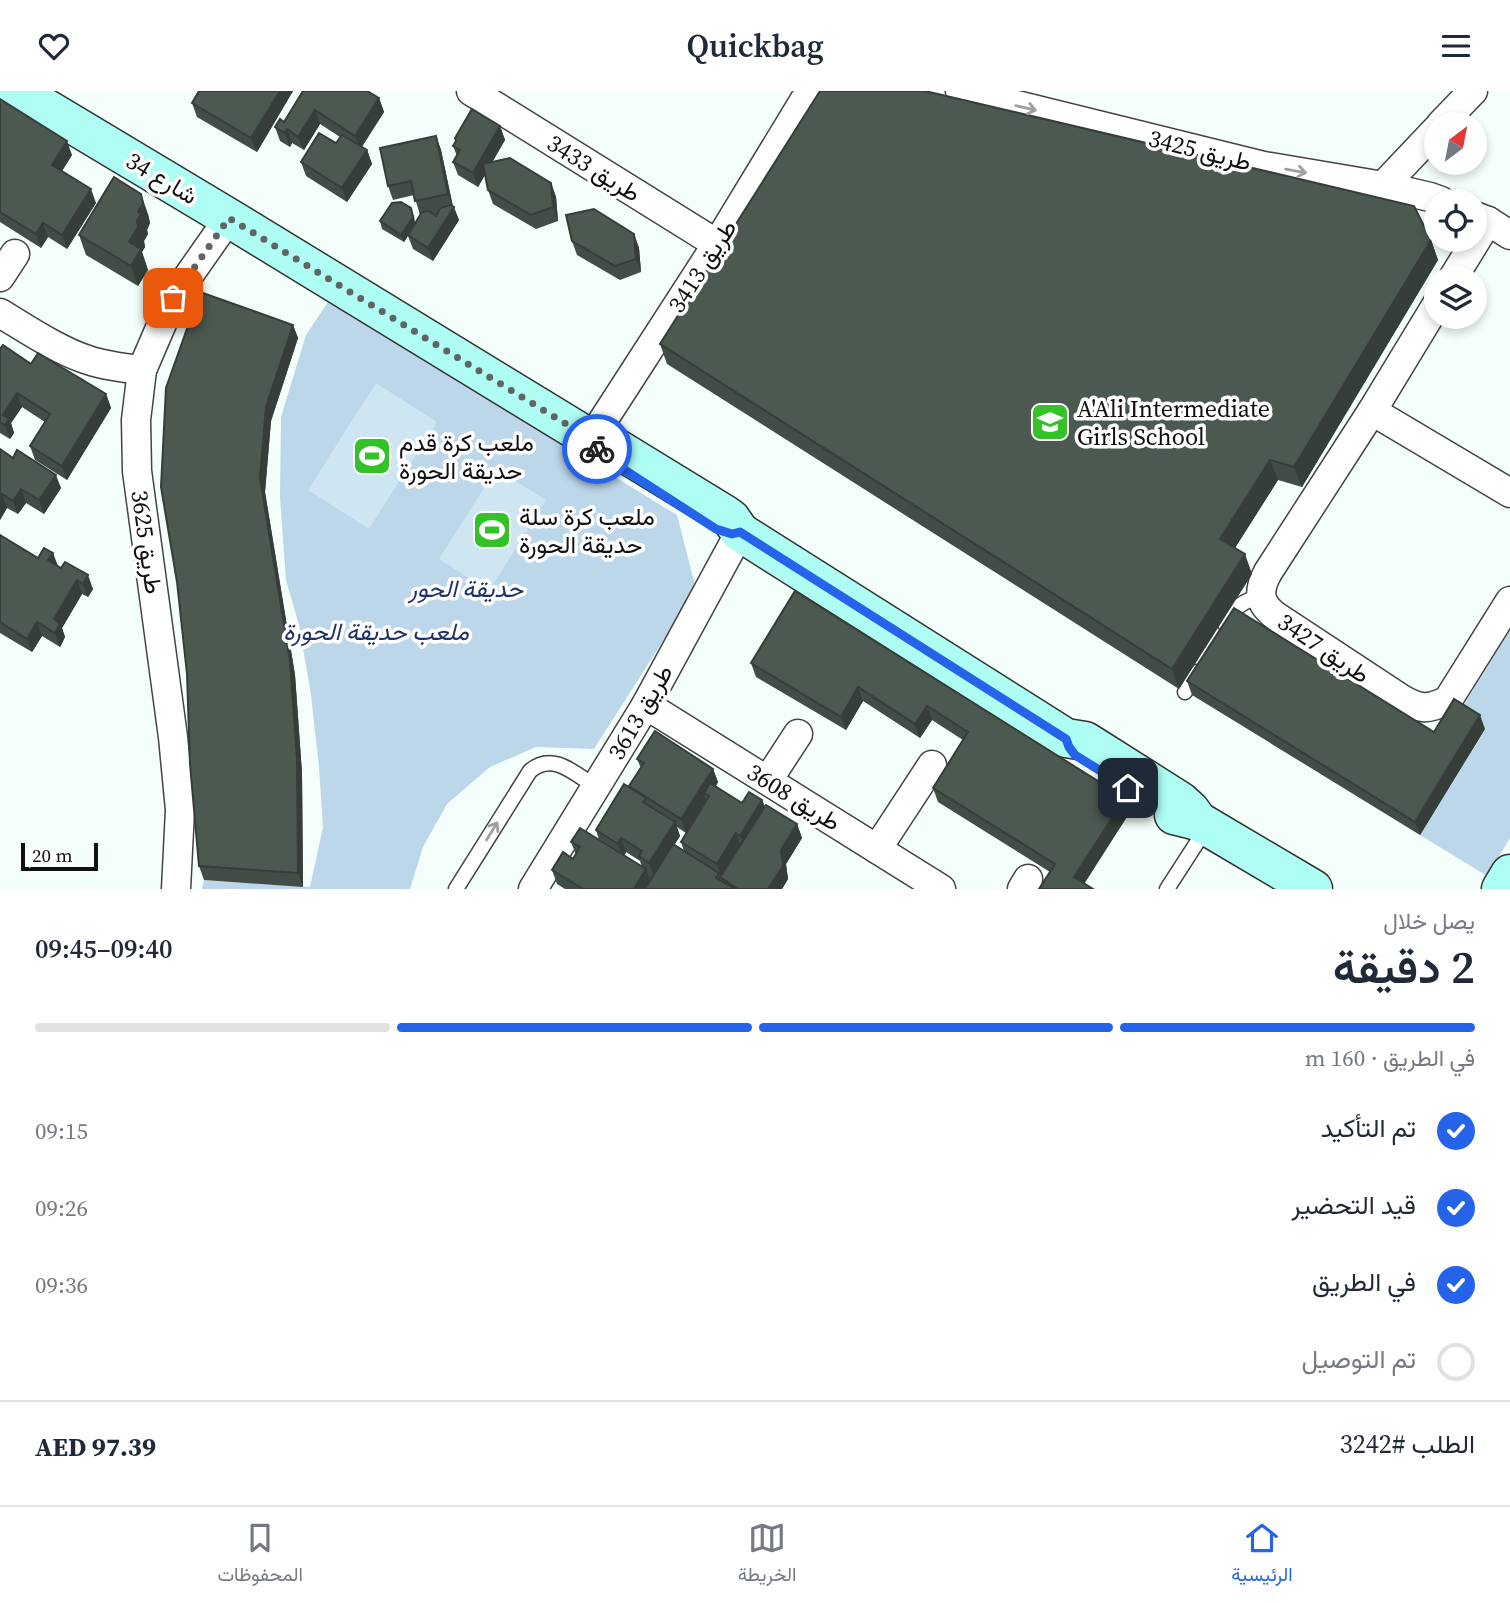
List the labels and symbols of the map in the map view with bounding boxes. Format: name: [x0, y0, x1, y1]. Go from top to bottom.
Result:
one-way arrow: [1015, 102, 1037, 115]
north arrow: [1424, 112, 1488, 175]
street label: طريق 3425: [1145, 121, 1255, 179]
street label: طريق 3433: [541, 126, 647, 210]
street label: شارع 34: [120, 144, 204, 212]
one-way arrow: [1284, 165, 1306, 178]
street label: طريق 3413: [660, 213, 744, 319]
pin: [143, 268, 203, 328]
place label: A'Ali Intermediate Girls School: [1077, 392, 1270, 453]
school or university icon: A'Ali Intermediate Girls School: [1029, 401, 1071, 443]
courier: [562, 414, 632, 484]
place label: ملعب كرة قدم حديقة الحورة: [399, 426, 534, 487]
sports icon: ملعب كرة قدم حديقة الحورة: [351, 435, 393, 477]
street label: طريق 3625: [123, 488, 171, 596]
place label: ملعب كرة سلة حديقة الحورة: [519, 500, 655, 561]
sports icon: ملعب كرة سلة حديقة الحورة: [471, 509, 513, 551]
park label: حديقة الحور: [407, 572, 524, 605]
street label: طريق 3427: [1271, 605, 1377, 691]
park label: ملعب حديقة الحورة: [283, 615, 469, 648]
street label: طريق 3613: [600, 659, 680, 765]
street label: طريق 3608: [741, 755, 847, 839]
pin: [1098, 758, 1158, 818]
one-way arrow: [486, 822, 500, 842]
scale bar: [21, 840, 98, 872]

